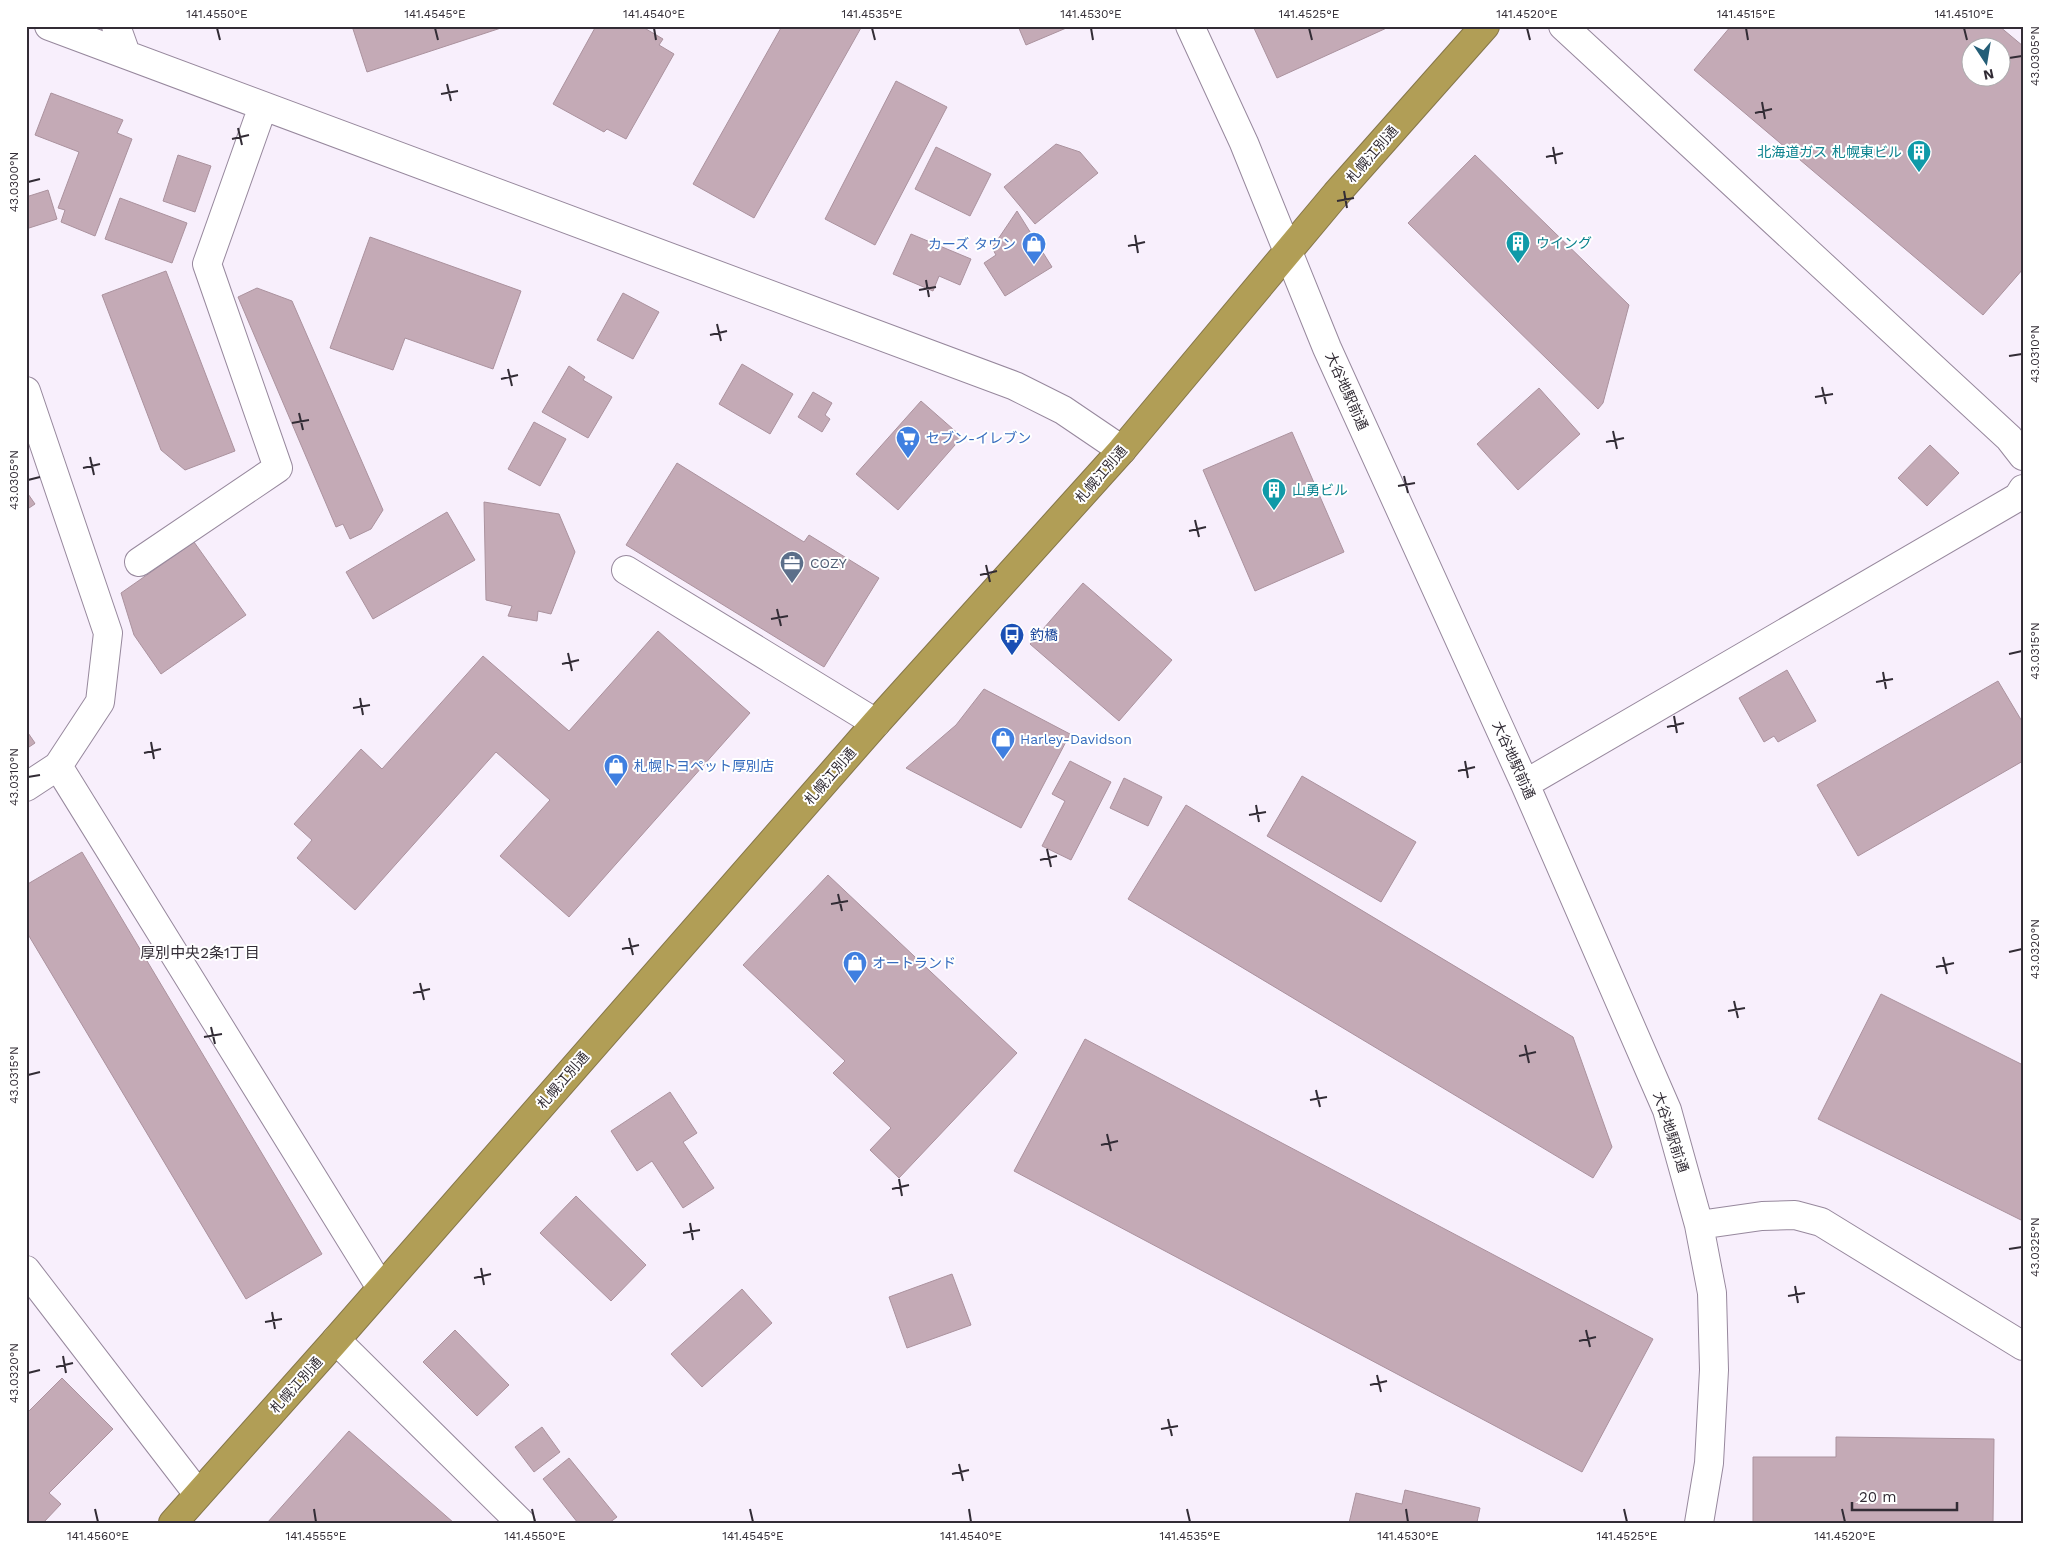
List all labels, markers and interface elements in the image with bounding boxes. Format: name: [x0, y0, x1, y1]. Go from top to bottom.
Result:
text: 141.4550°E: [186, 7, 248, 21]
text: 141.4545°E: [404, 7, 466, 21]
text: 141.4540°E: [623, 7, 685, 21]
text: 141.4535°E: [841, 7, 903, 21]
text: 141.4530°E: [1060, 7, 1122, 21]
text: 141.4525°E: [1278, 7, 1340, 21]
text: 141.4520°E: [1496, 7, 1558, 21]
text: 141.4515°E: [1717, 7, 1776, 21]
text: 141.4510°E: [1934, 7, 1994, 21]
text: 43.0305°N: [2028, 26, 2042, 86]
north arrow: [1962, 38, 2012, 88]
text: N: [1982, 66, 1995, 84]
street label: 札幌江別通: [1343, 122, 1401, 186]
building icon: 北海道ガス 札幌東ビル: [1906, 139, 1932, 173]
place label: 北海道ガス 札幌東ビル: [1757, 144, 1902, 160]
text: 43.0300°N: [7, 152, 21, 212]
building icon: ウイング: [1505, 230, 1531, 264]
shop icon: カーズ タウン: [1021, 231, 1047, 265]
place label: ウイング: [1536, 235, 1592, 251]
place label: カーズ タウン: [928, 236, 1016, 252]
text: 43.0310°N: [2028, 325, 2042, 383]
street label: 大谷地駅前通: [1323, 349, 1371, 433]
supermarket icon: セブン-イレブン: [895, 425, 921, 459]
place label: セブン-イレブン: [926, 430, 1031, 446]
street label: 札幌江別通: [1072, 442, 1130, 506]
text: 43.0305°N: [7, 450, 21, 510]
building icon: 山勇ビル: [1261, 477, 1287, 511]
place label: 山勇ビル: [1292, 482, 1348, 498]
office icon: COZY: [779, 550, 805, 584]
place label: COZY: [810, 555, 847, 571]
bus stop icon: 釣橋: [999, 622, 1025, 656]
text: 43.0315°N: [2028, 622, 2042, 680]
place label: 釣橋: [1030, 627, 1058, 643]
street label: 大谷地駅前通: [1490, 718, 1538, 802]
shop icon: Harley-Davidson: [990, 726, 1016, 760]
place label: Harley-Davidson: [1020, 731, 1132, 747]
street label: 札幌江別通: [801, 744, 859, 808]
text: 43.0310°N: [7, 748, 21, 806]
shop icon: 札幌トヨペット厚別店: [603, 753, 629, 787]
place label: 札幌トヨペット厚別店: [634, 758, 774, 774]
text: 43.0320°N: [2028, 919, 2042, 979]
district label: 厚別中央2条1丁目: [140, 944, 260, 962]
shop icon: オートランド: [842, 950, 868, 984]
place label: オートランド: [872, 955, 956, 971]
text: 43.0315°N: [7, 1046, 21, 1104]
street label: 札幌江別通: [534, 1048, 592, 1112]
street label: 大谷地駅前通: [1650, 1090, 1692, 1174]
text: 43.0325°N: [2028, 1217, 2042, 1277]
text: 43.0320°N: [7, 1343, 21, 1403]
street label: 札幌江別通: [267, 1354, 325, 1416]
scale bar: [1852, 1479, 1956, 1511]
text: 20 m: [1859, 1488, 1897, 1506]
text: 141.4560°E: [67, 1529, 129, 1543]
text: 141.4555°E: [285, 1529, 347, 1543]
text: 141.4550°E: [504, 1529, 566, 1543]
text: 141.4545°E: [722, 1529, 784, 1543]
text: 141.4540°E: [940, 1529, 1002, 1543]
text: 141.4535°E: [1159, 1529, 1221, 1543]
text: 141.4530°E: [1377, 1529, 1439, 1543]
text: 141.4525°E: [1596, 1529, 1658, 1543]
text: 141.4520°E: [1814, 1529, 1876, 1543]

